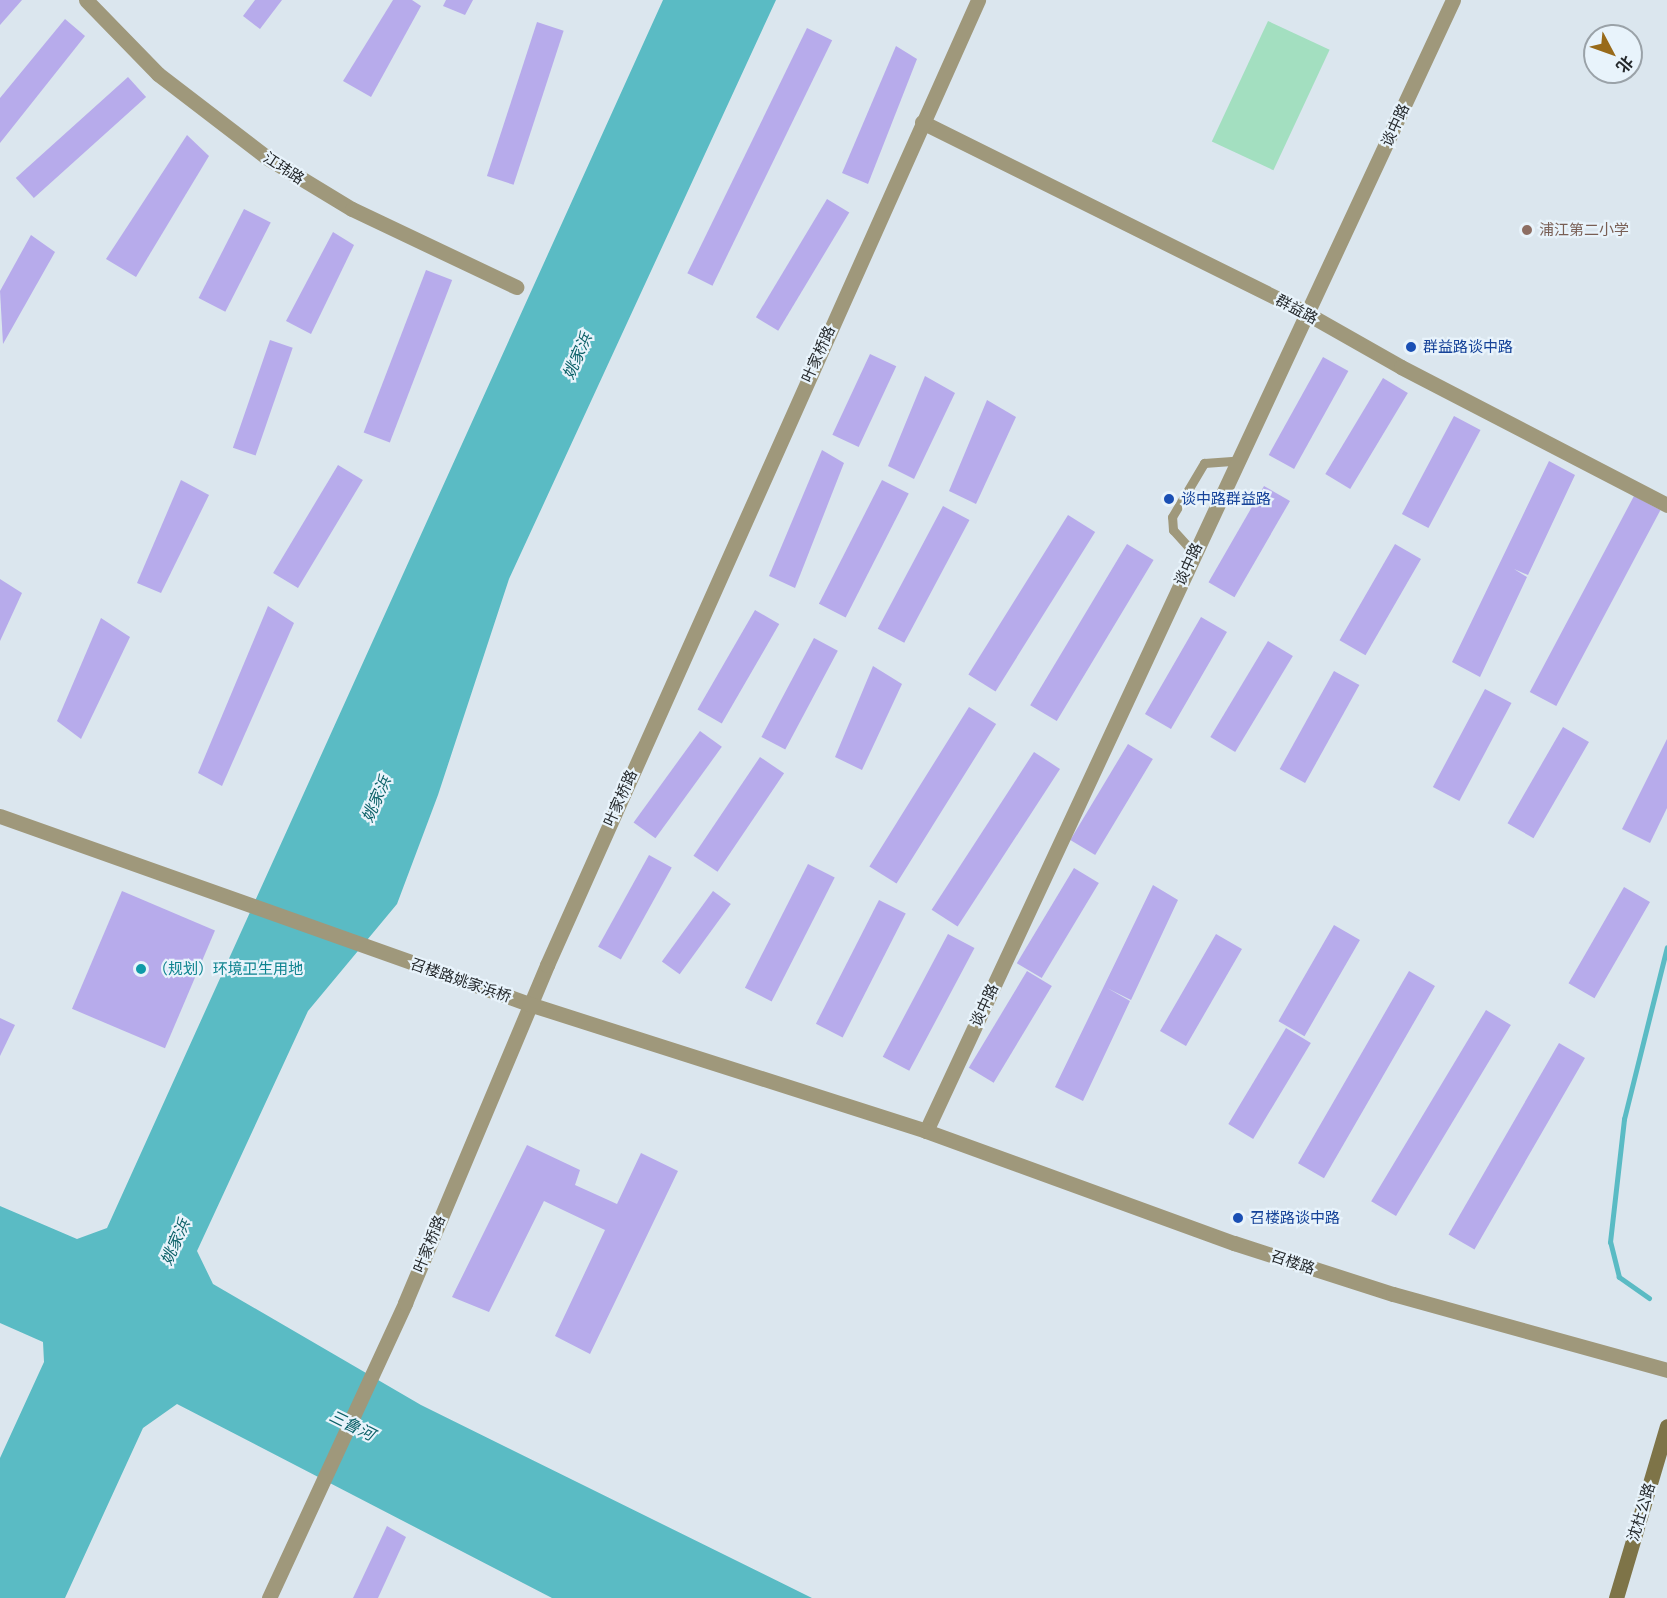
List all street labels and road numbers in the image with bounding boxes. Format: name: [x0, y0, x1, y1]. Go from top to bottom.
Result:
street label: 谈中路: [1377, 101, 1413, 149]
street label: 江玮路: [260, 148, 308, 188]
street label: 群益路: [1273, 290, 1321, 328]
street label: 叶家桥路: [798, 323, 838, 385]
street label: 谈中路: [1170, 540, 1206, 588]
street label: 叶家桥路: [600, 767, 640, 829]
street label: 召楼路姚家浜桥: [408, 954, 514, 1006]
street label: 谈中路: [966, 981, 1002, 1029]
street label: 叶家桥路: [409, 1213, 449, 1275]
street label: 召楼路: [1269, 1246, 1317, 1278]
street label: 沈杜公路: [1624, 1481, 1658, 1543]

